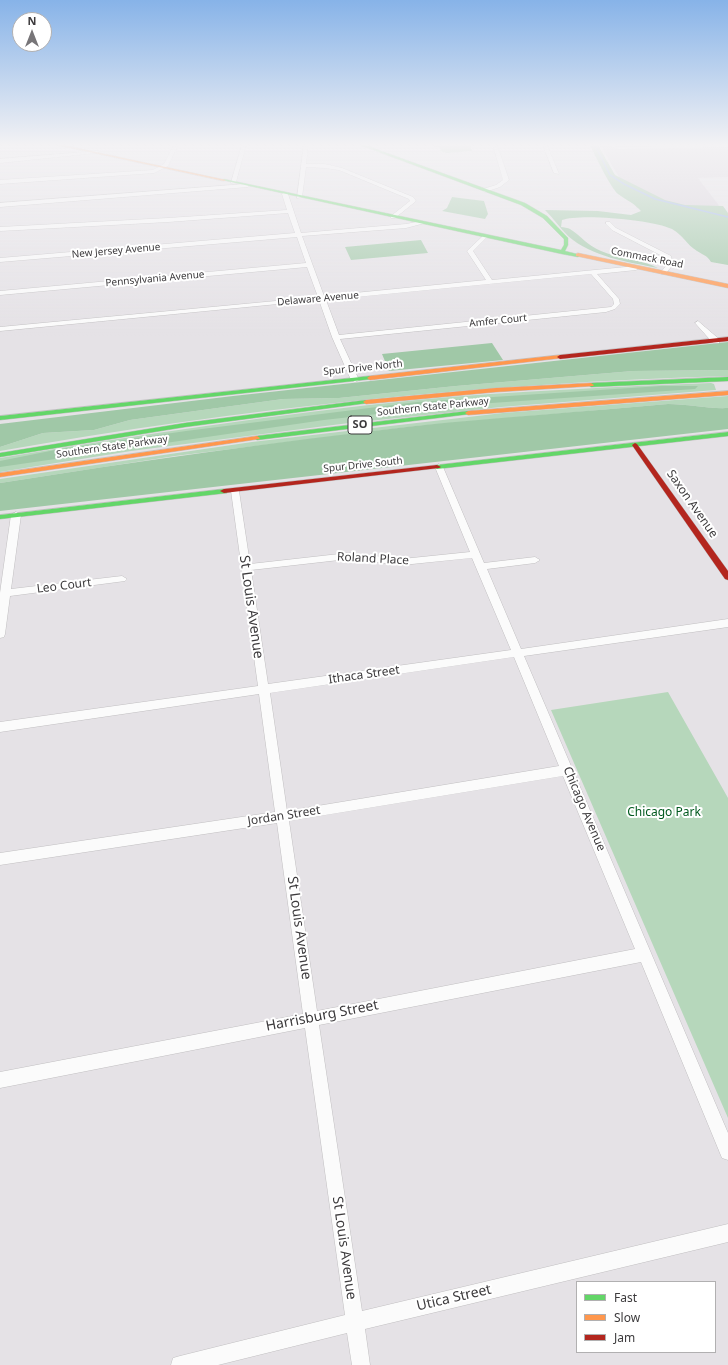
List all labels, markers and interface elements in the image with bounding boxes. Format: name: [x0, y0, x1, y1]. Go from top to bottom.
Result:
north arrow: [12, 12, 52, 52]
text: N: [28, 13, 36, 28]
street label: New Jersey Avenue: [71, 241, 161, 261]
street label: Commack Road: [610, 245, 684, 271]
street label: Pennsylvania Avenue: [105, 269, 205, 289]
street label: Delaware Avenue: [277, 289, 359, 309]
street label: Amfer Court: [469, 312, 527, 330]
street label: Spur Drive North: [323, 358, 403, 378]
street label: Southern State Parkway: [377, 395, 489, 419]
road number: SO: [348, 416, 372, 434]
street label: Southern State Parkway: [56, 433, 168, 461]
street label: Spur Drive South: [323, 455, 403, 475]
street label: Saxon Avenue: [663, 467, 721, 541]
street label: Roland Place: [337, 550, 409, 568]
street label: St Louis Avenue: [235, 554, 267, 660]
street label: Leo Court: [36, 576, 92, 596]
street label: Ithaca Street: [328, 663, 400, 687]
street label: Chicago Avenue: [560, 765, 608, 853]
street label: Jordan Street: [247, 803, 321, 829]
park label: Chicago Park: [627, 806, 701, 820]
street label: St Louis Avenue: [283, 875, 315, 981]
street label: Harrisburg Street: [264, 997, 380, 1035]
street label: St Louis Avenue: [328, 1195, 360, 1301]
street label: Utica Street: [415, 1281, 493, 1315]
legend: [576, 1281, 716, 1353]
text: Fast: [614, 1289, 637, 1306]
text: Slow: [614, 1309, 640, 1326]
text: Jam: [614, 1329, 635, 1346]

